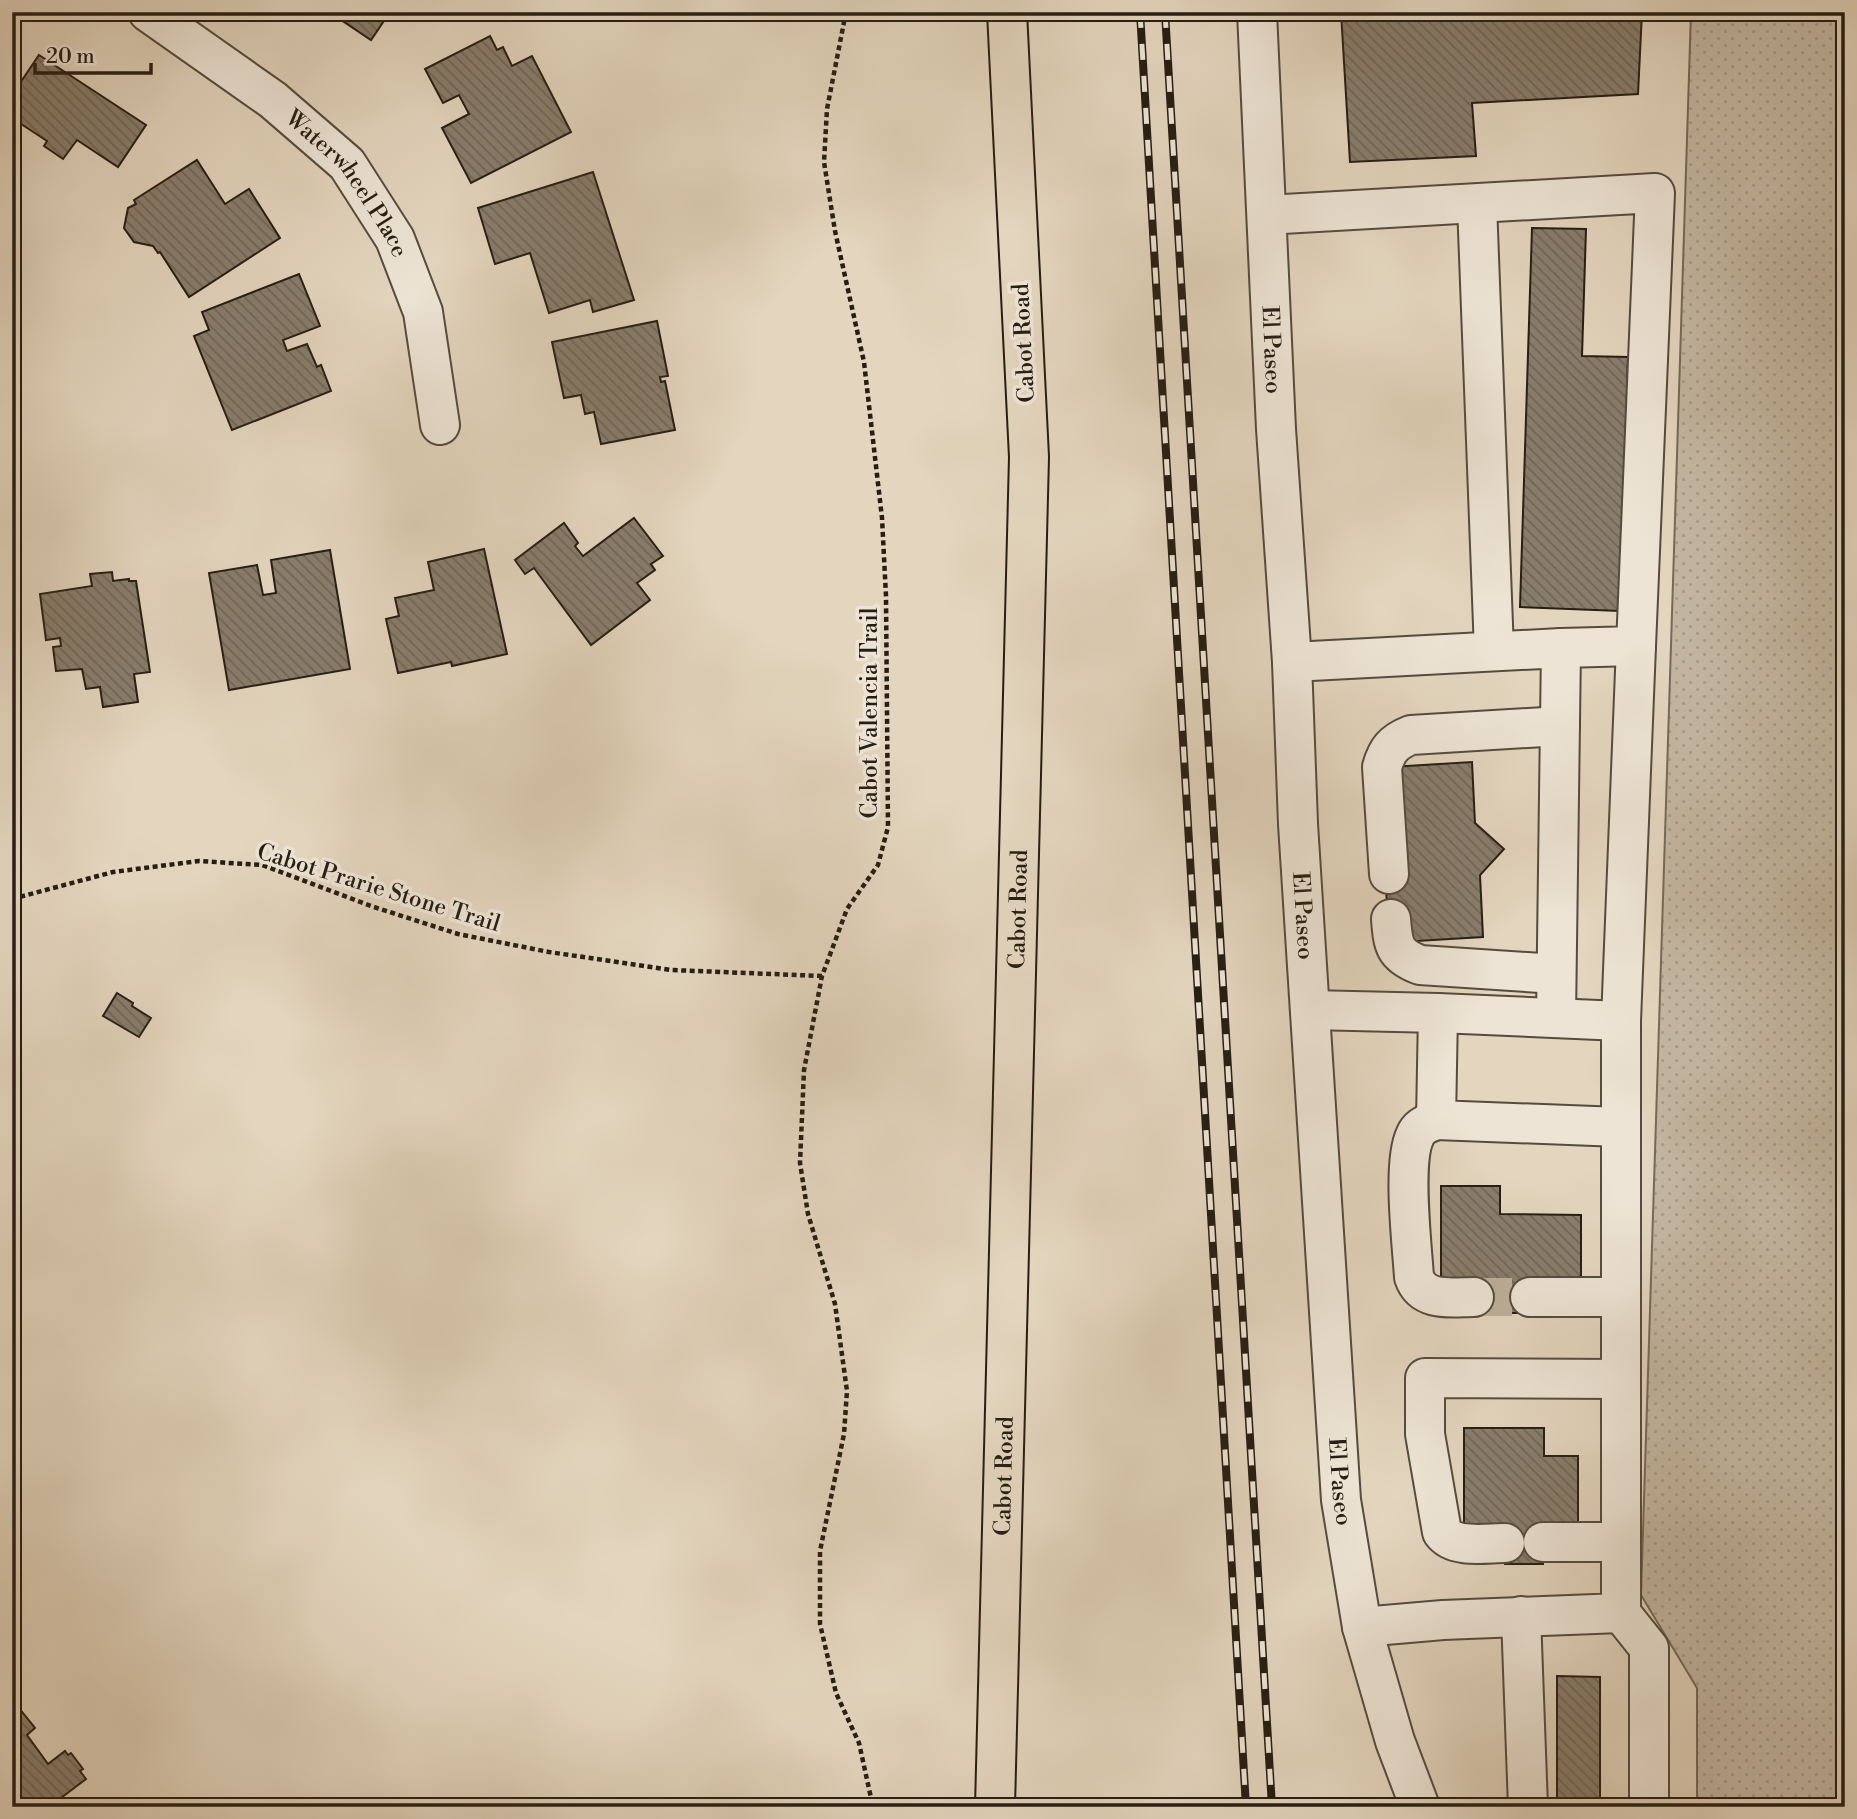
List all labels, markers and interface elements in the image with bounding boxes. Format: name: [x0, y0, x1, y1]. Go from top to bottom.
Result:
scale bar: [35, 32, 150, 76]
text: 20 m: [46, 44, 95, 70]
street label: Waterwheel Place: [279, 104, 414, 261]
street label: Cabot Road: [1007, 283, 1041, 403]
street label: El Paseo: [1255, 305, 1287, 394]
street label: Cabot Valencia Trail: [856, 607, 884, 819]
street label: Cabot Prarie Stone Trail: [254, 838, 504, 938]
street label: Cabot Road: [1003, 849, 1034, 969]
street label: El Paseo: [1286, 871, 1320, 961]
street label: Cabot Road: [989, 1416, 1020, 1536]
street label: El Paseo: [1322, 1437, 1358, 1528]

